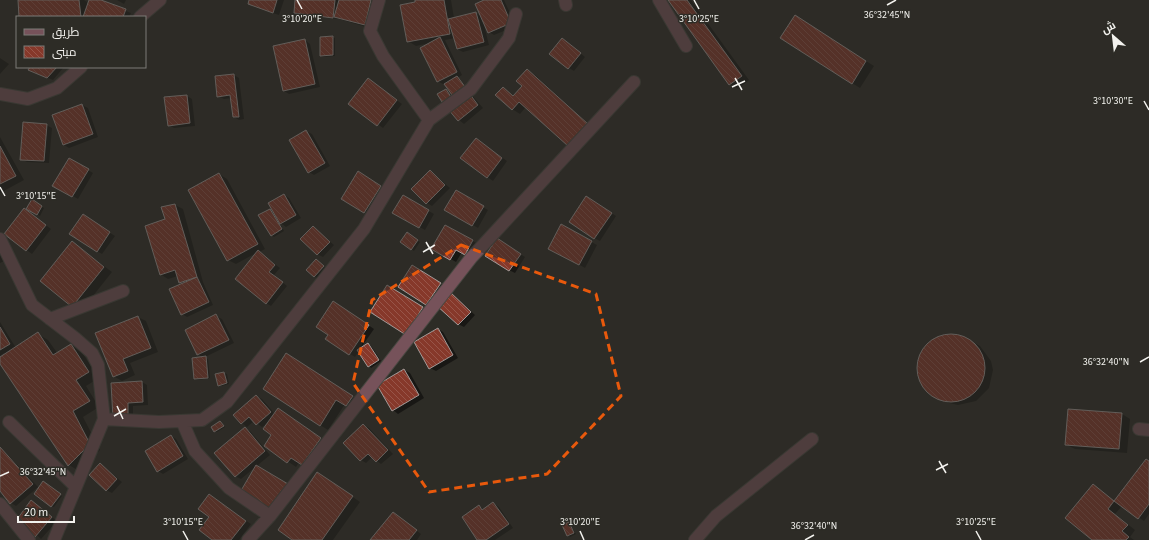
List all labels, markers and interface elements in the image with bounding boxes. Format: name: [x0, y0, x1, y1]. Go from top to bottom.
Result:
text: 36°32'45"N: [864, 8, 910, 22]
text: 3°10'20"E: [282, 12, 322, 26]
text: 3°10'25"E: [679, 12, 719, 26]
legend: [16, 16, 146, 68]
north arrow: [1093, 16, 1133, 56]
text: ش: [1099, 18, 1118, 38]
text: طريق: [52, 24, 80, 41]
text: مبنى: [52, 44, 77, 61]
text: 3°10'30"E: [1093, 94, 1133, 108]
text: 3°10'15"E: [16, 189, 56, 203]
text: 36°32'40"N: [1083, 355, 1129, 369]
text: 36°32'45"N: [20, 465, 66, 479]
scale bar: [18, 498, 74, 524]
text: 20 m: [24, 504, 48, 521]
text: 3°10'15"E: [163, 515, 203, 529]
text: 3°10'20"E: [560, 515, 600, 529]
text: 3°10'25"E: [956, 515, 996, 529]
text: 36°32'40"N: [791, 519, 837, 533]

